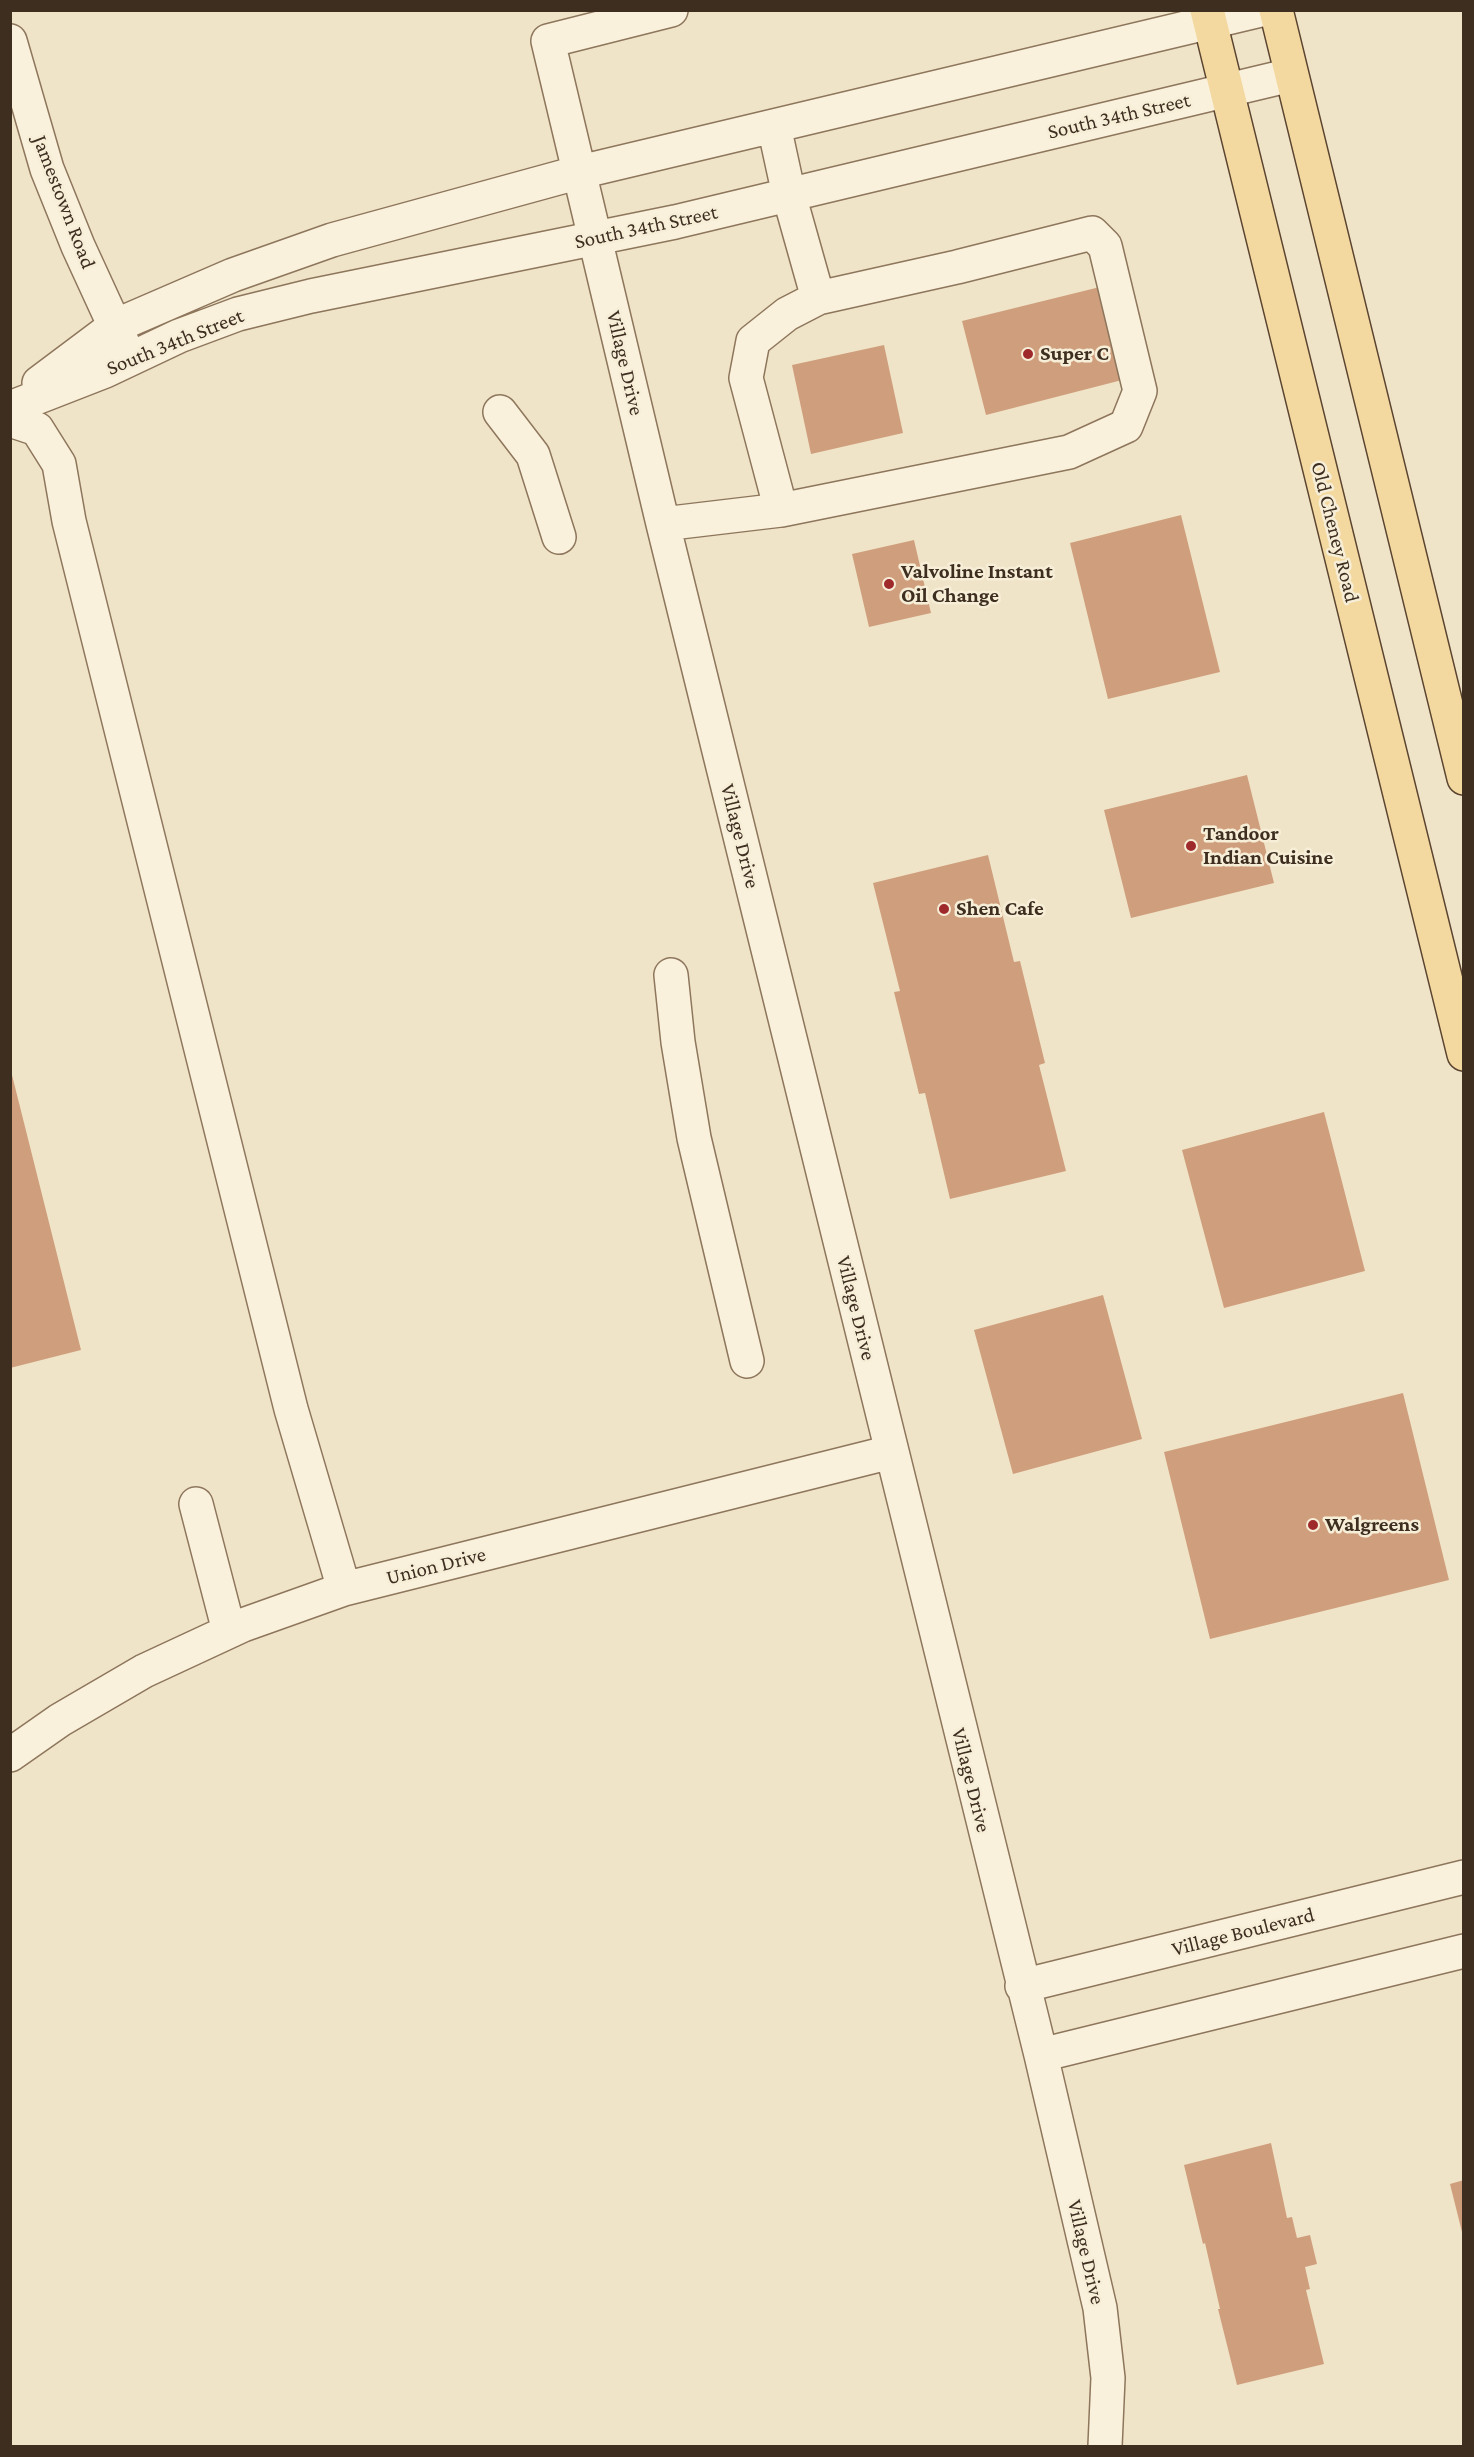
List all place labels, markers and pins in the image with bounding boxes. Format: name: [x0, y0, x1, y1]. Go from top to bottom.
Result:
place label: Super C: [1040, 341, 1109, 367]
marker: Super C: [1021, 347, 1035, 361]
place label: Valvoline Instant Oil Change: [901, 559, 1053, 609]
marker: Valvoline Instant Oil Change: [882, 577, 896, 591]
place label: Tandoor Indian Cuisine: [1203, 821, 1333, 871]
marker: Tandoor Indian Cuisine: [1184, 839, 1198, 853]
place label: Shen Cafe: [956, 896, 1044, 922]
marker: Shen Cafe: [937, 902, 951, 916]
place label: Walgreens: [1325, 1512, 1419, 1538]
marker: Walgreens: [1306, 1518, 1320, 1532]

